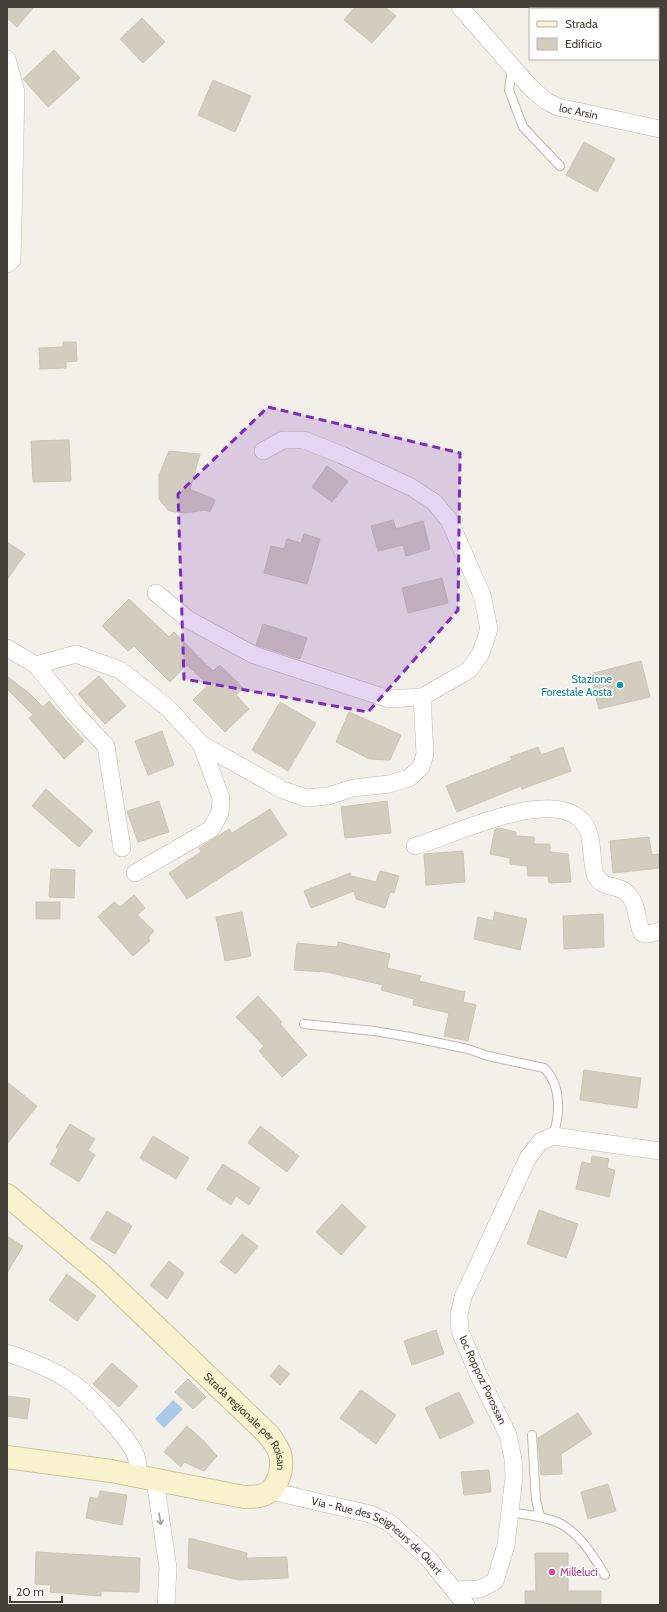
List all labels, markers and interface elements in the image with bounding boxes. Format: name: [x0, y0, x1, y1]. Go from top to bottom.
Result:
legend: [529, 8, 659, 60]
text: Strada: [565, 16, 598, 31]
text: Edificio: [565, 36, 602, 51]
street label: loc Arsin: [558, 100, 599, 122]
place label: Stazione Forestale Aosta: [541, 672, 613, 699]
marker: Stazione Forestale Aosta: [615, 680, 625, 690]
street label: loc Roppoz Porossan: [456, 1333, 510, 1427]
street label: Strada regionale per Roisan: [201, 1369, 288, 1471]
street label: Via - Rue des Seigneurs de Quart: [310, 1494, 446, 1577]
one-way arrow: [156, 1512, 164, 1525]
place label: Milleluci: [560, 1565, 598, 1579]
marker: Milleluci: [547, 1567, 557, 1577]
scale bar: [10, 1578, 62, 1604]
text: 20 m: [16, 1584, 44, 1599]

